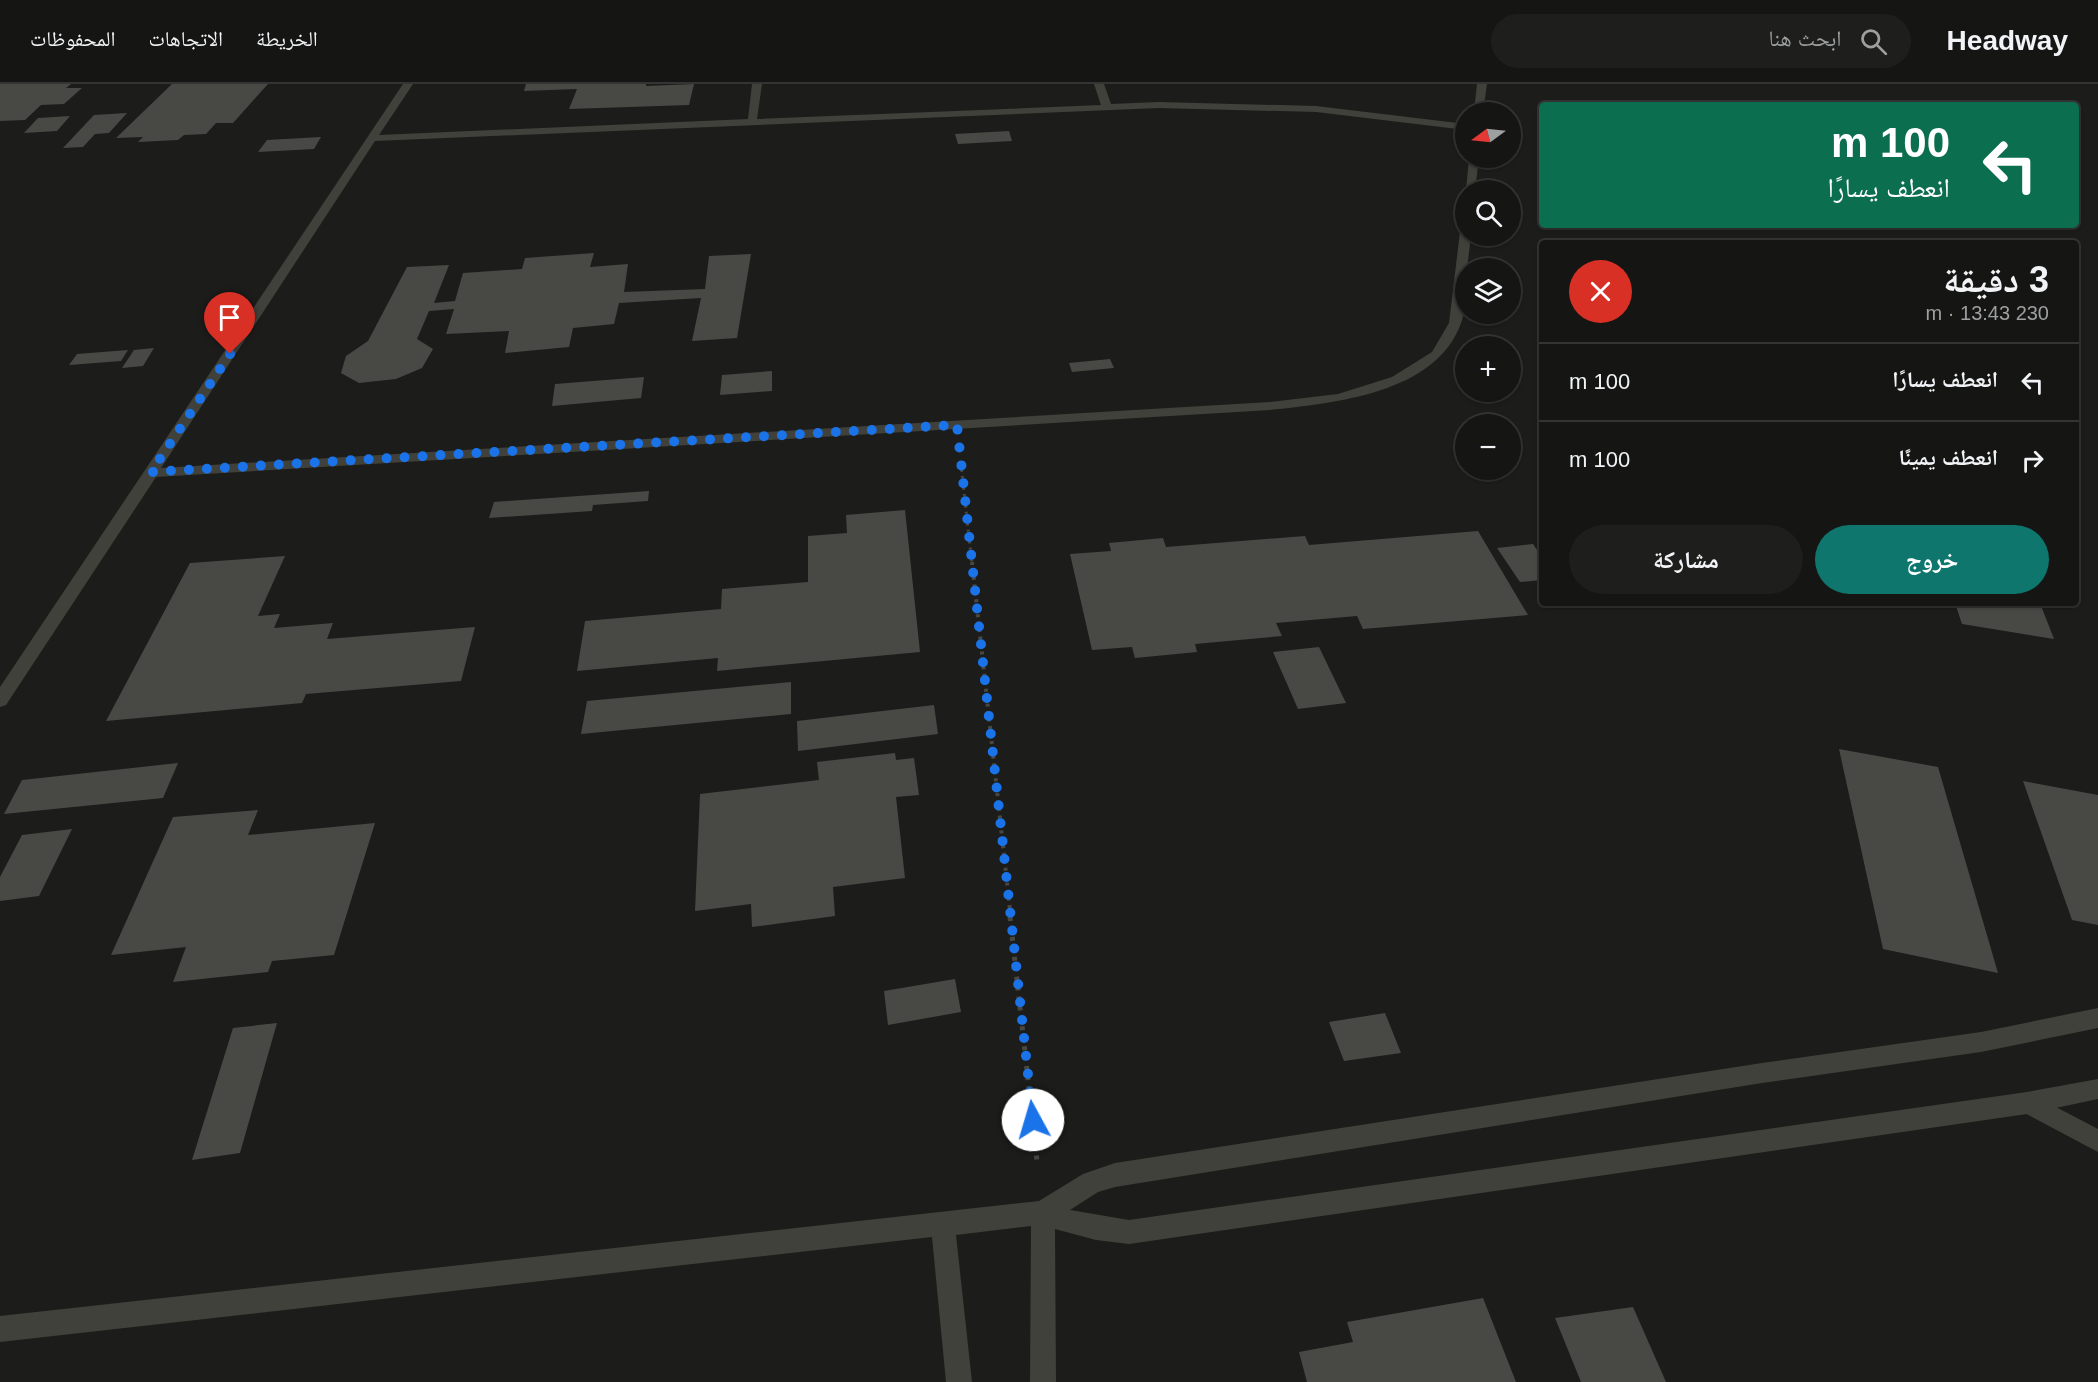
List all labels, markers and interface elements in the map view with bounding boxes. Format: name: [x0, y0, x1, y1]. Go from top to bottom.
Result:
search box: [1491, 14, 1911, 68]
icon: search: [1857, 25, 1890, 58]
text: Headway: [1947, 25, 2068, 56]
text: ابحث هنا: [1768, 26, 1842, 51]
text: المحفوظات: [30, 27, 115, 50]
text: الاتجاهات: [148, 27, 223, 50]
text: الخريطة: [256, 27, 318, 50]
north arrow: [1455, 102, 1521, 168]
map controls: [1455, 102, 1521, 480]
text: 100 m: [1831, 119, 1950, 166]
icon: left: [1971, 126, 2049, 204]
text: انعطف يسارًا: [1828, 173, 1950, 203]
button: search: [1455, 180, 1521, 246]
button: layers: [1455, 258, 1521, 324]
text: 3 دقيقة: [1943, 259, 2049, 300]
button: close: [1569, 260, 1632, 323]
pin: [204, 292, 255, 354]
icon: arrive: [213, 301, 246, 334]
text: 230 m · 13:43: [1926, 302, 2049, 324]
button: +: [1455, 336, 1521, 402]
icon: left: [2016, 366, 2049, 399]
text: انعطف يسارًا: [1892, 367, 1998, 392]
text: 100 m: [1569, 369, 1630, 394]
button: −: [1455, 414, 1521, 480]
icon: right: [2016, 444, 2049, 477]
text: انعطف يمينًا: [1899, 445, 1998, 470]
text: 100 m: [1569, 447, 1630, 472]
button: مشاركة: [1569, 525, 1803, 594]
button: خروج: [1815, 525, 2049, 594]
position arrow: [1001, 1088, 1065, 1152]

